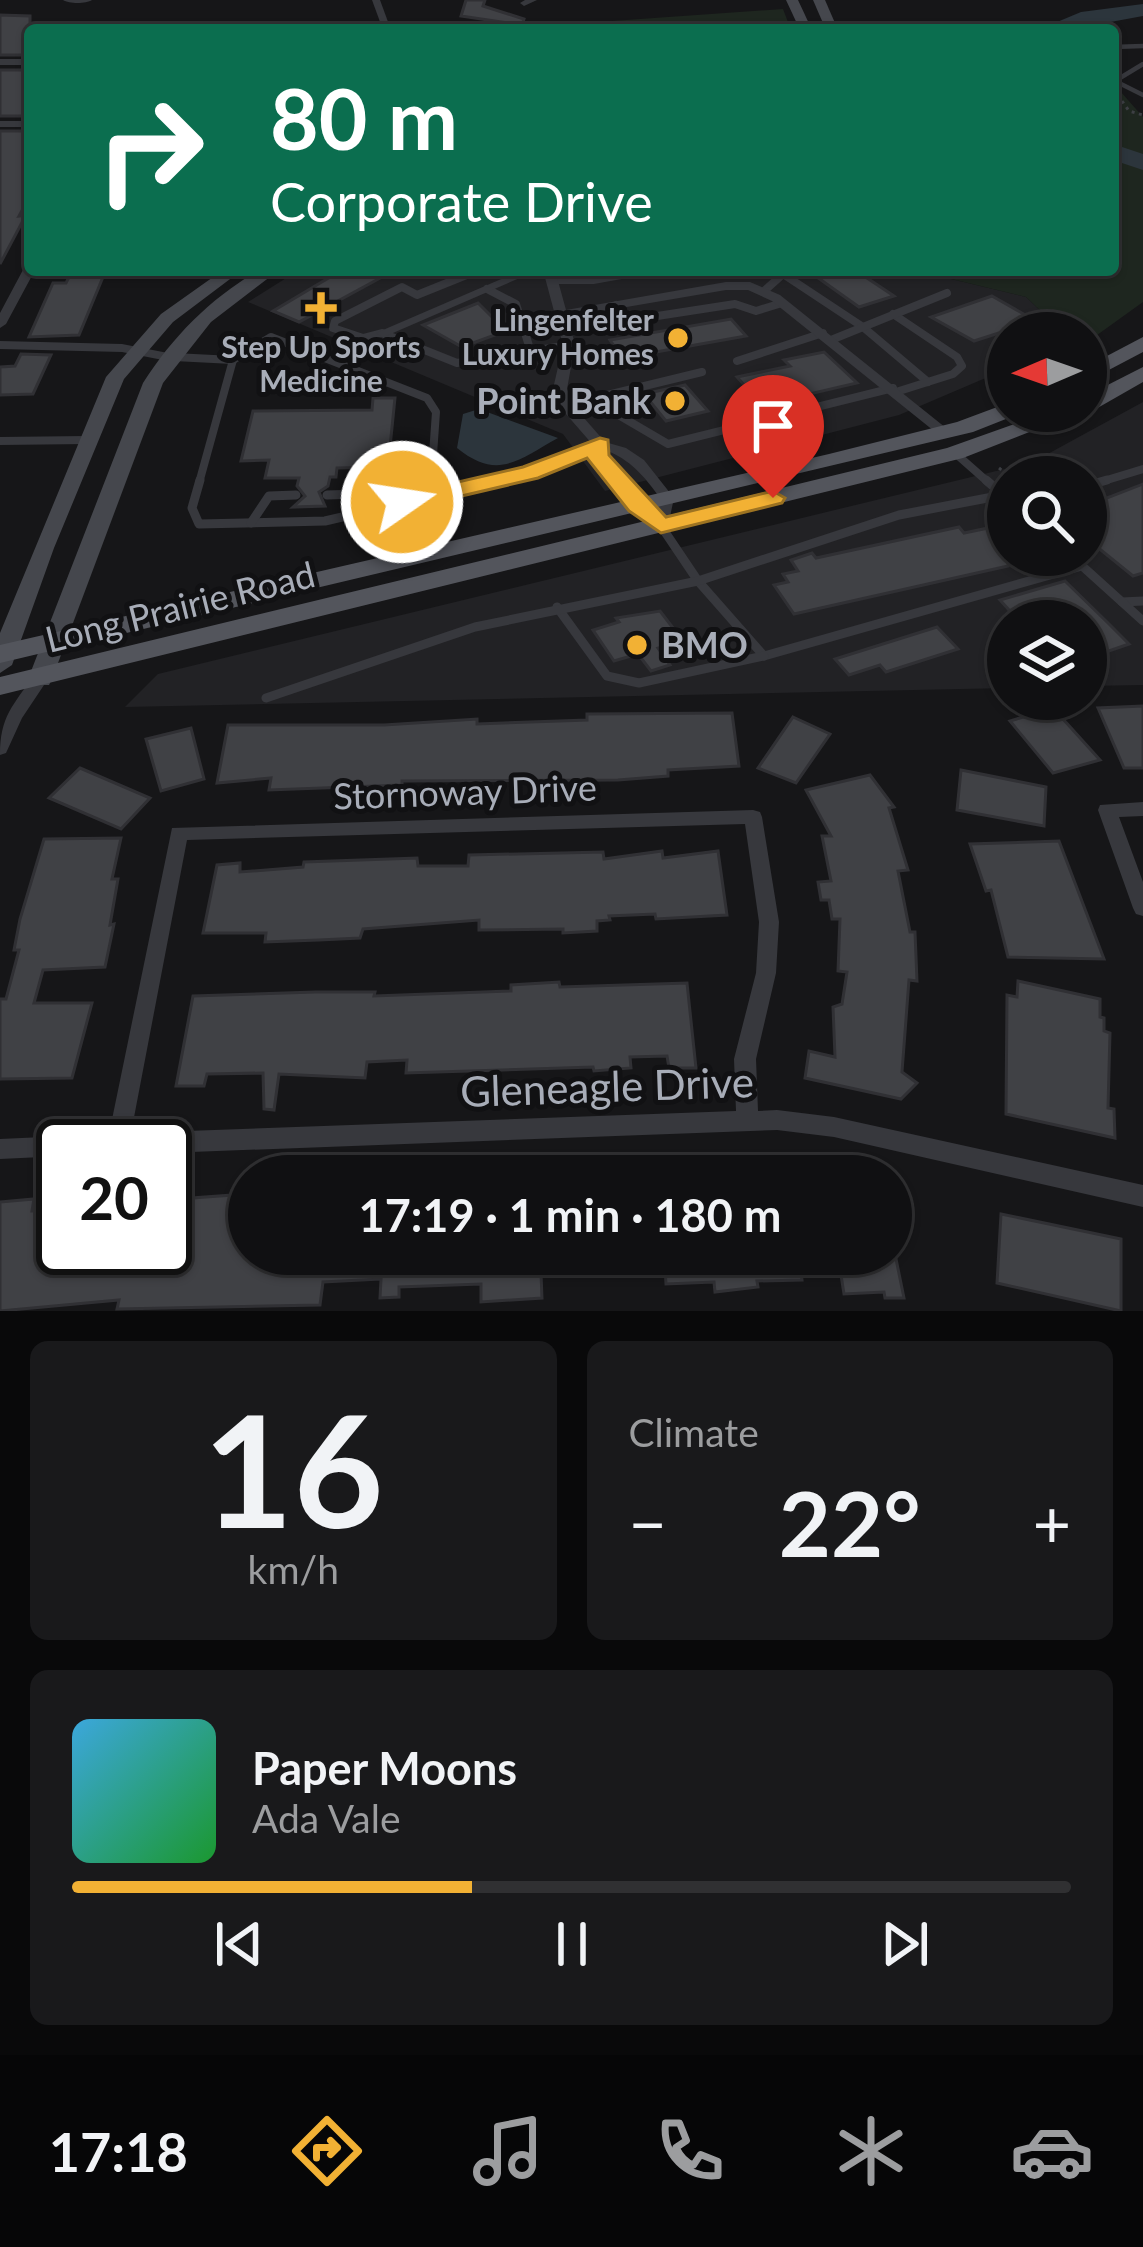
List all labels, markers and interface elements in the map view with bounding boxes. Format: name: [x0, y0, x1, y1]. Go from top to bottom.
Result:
text: 80 m: [270, 67, 458, 168]
icon: right: [72, 72, 228, 228]
text: Corporate Drive: [270, 169, 653, 234]
marker: Step Up Sports Medicine: [305, 292, 337, 324]
place label: Lingenfelter Luxury Homes: [462, 301, 655, 371]
north arrow: [987, 312, 1107, 432]
map controls: [987, 312, 1107, 720]
marker: Lingenfelter Luxury Homes: [665, 325, 691, 351]
place label: Step Up Sports Medicine: [221, 328, 421, 398]
pin: [722, 375, 824, 498]
place label: Point Bank: [476, 378, 652, 422]
marker: Point Bank: [662, 388, 688, 414]
icon: arrive: [740, 393, 806, 459]
position arrow: [339, 439, 465, 565]
button: search: [987, 456, 1107, 576]
street label: Long Prairie Road: [41, 551, 319, 661]
button: layers: [987, 600, 1107, 720]
place label: BMO: [661, 622, 748, 666]
marker: BMO: [624, 632, 650, 658]
street label: Stornoway Drive: [333, 764, 597, 818]
street label: Gleneagle Drive: [459, 1056, 755, 1116]
speed limit sign: 20: [36, 1119, 192, 1275]
text: 17:19 · 1 min · 180 m: [359, 1188, 781, 1242]
text: 16: [203, 1374, 384, 1561]
text: Climate: [629, 1409, 759, 1455]
text: 22°: [779, 1468, 921, 1576]
text: −: [629, 1483, 667, 1562]
text: +: [1033, 1483, 1071, 1562]
text: km/h: [248, 1546, 339, 1592]
text: Paper Moons: [252, 1741, 517, 1795]
text: Ada Vale: [252, 1795, 401, 1841]
icon: previous: [206, 1911, 272, 1977]
icon: pause: [539, 1911, 605, 1977]
icon: next: [872, 1911, 938, 1977]
icon: directions: [285, 2109, 369, 2193]
icon: music: [466, 2109, 550, 2193]
icon: phone: [648, 2109, 732, 2193]
icon: climate: [829, 2109, 913, 2193]
icon: car: [1010, 2109, 1094, 2193]
text: 17:18: [49, 2119, 188, 2184]

